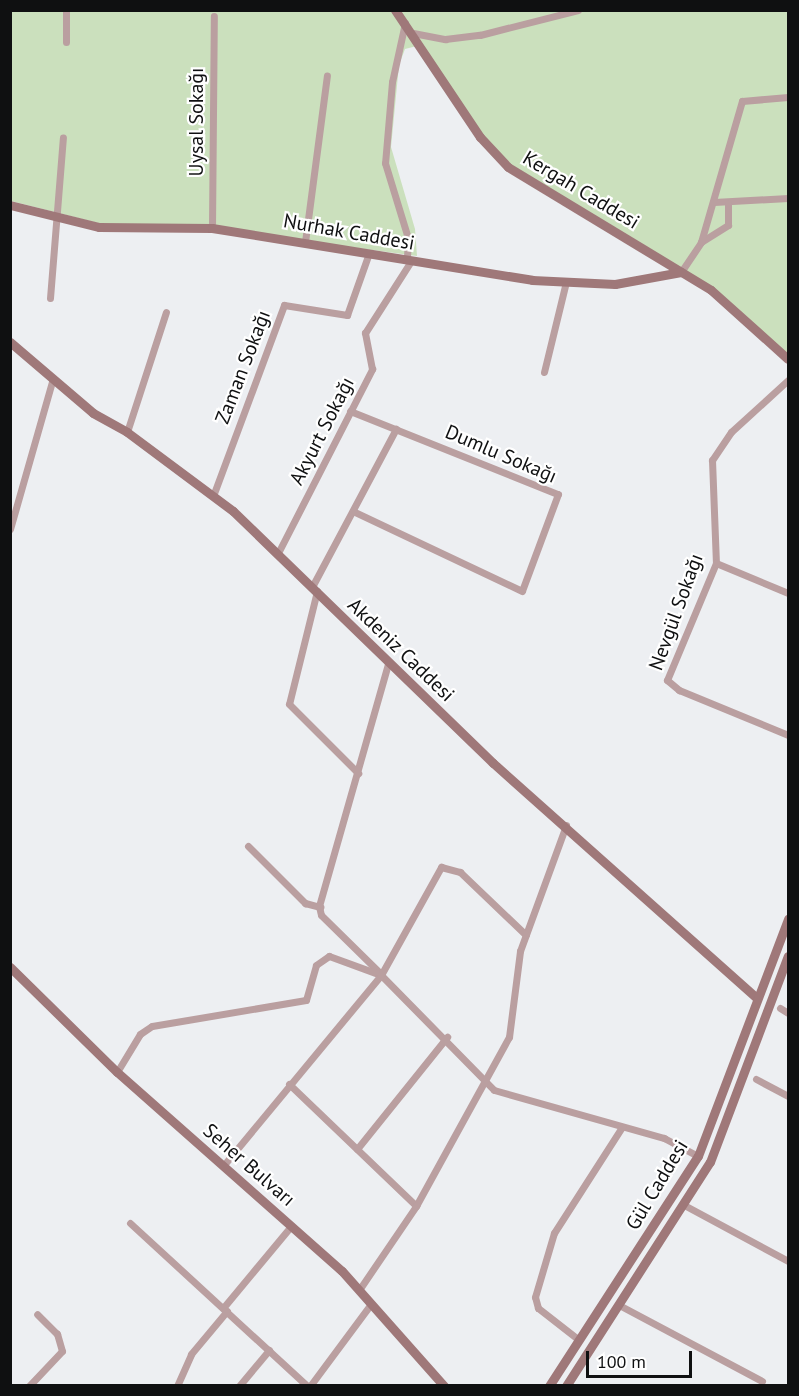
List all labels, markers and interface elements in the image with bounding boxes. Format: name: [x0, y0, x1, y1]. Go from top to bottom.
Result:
street label: Uysal Sokağı: [184, 68, 208, 176]
street label: Kergah Caddesi: [518, 146, 644, 234]
street label: Nurhak Caddesi: [281, 209, 417, 255]
street label: Zaman Sokağı: [210, 307, 276, 427]
street label: Akyurt Sokağı: [285, 373, 359, 489]
street label: Dumlu Sokağı: [442, 420, 560, 488]
street label: Nevgül Sokağı: [644, 550, 708, 674]
street label: Akdeniz Caddesi: [343, 593, 459, 707]
street label: Seher Bulvarı: [198, 1119, 300, 1211]
street label: Gül Caddesi: [621, 1136, 693, 1234]
scale bar: [589, 1339, 696, 1377]
text: 100 m: [597, 1350, 646, 1373]

